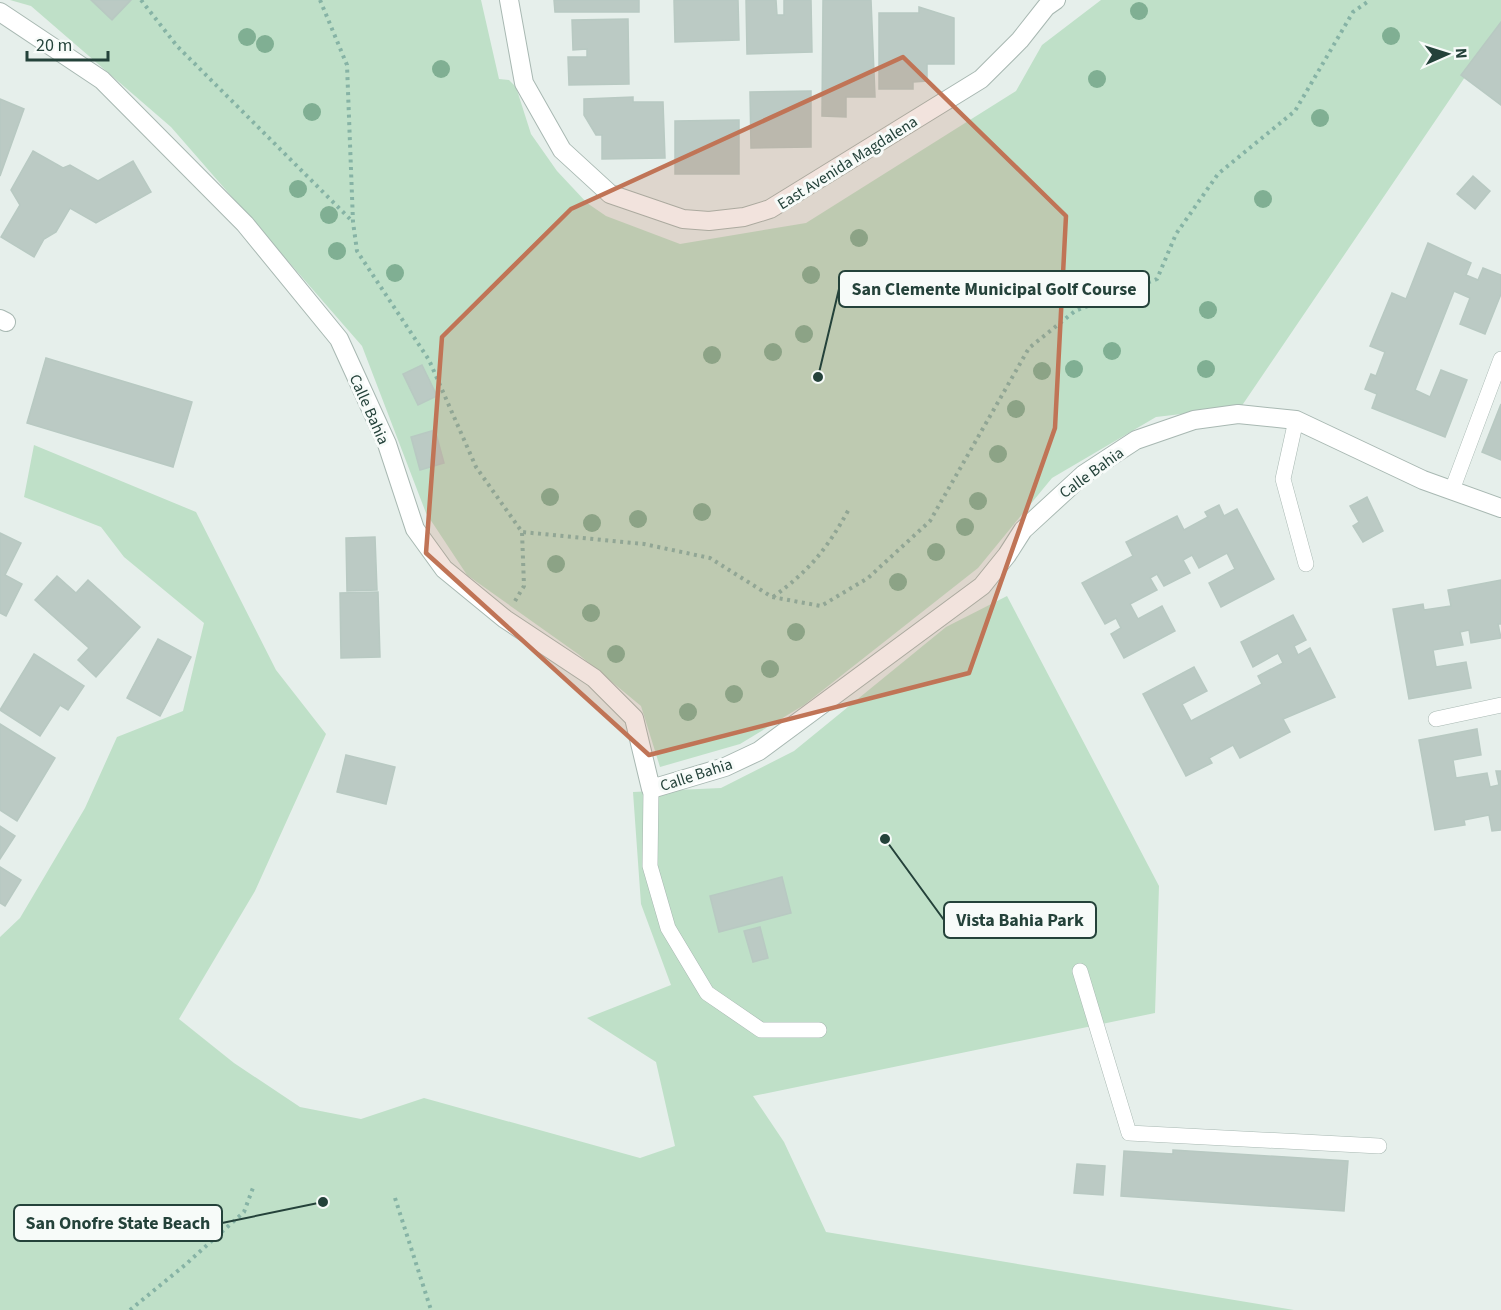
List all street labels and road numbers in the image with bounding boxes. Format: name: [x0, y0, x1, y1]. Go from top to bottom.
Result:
street label: East Avenida Magdalena: [773, 111, 922, 215]
street label: Calle Bahia: [344, 371, 394, 448]
street label: Calle Bahia: [1055, 442, 1128, 504]
street label: Calle Bahia: [657, 753, 735, 797]

